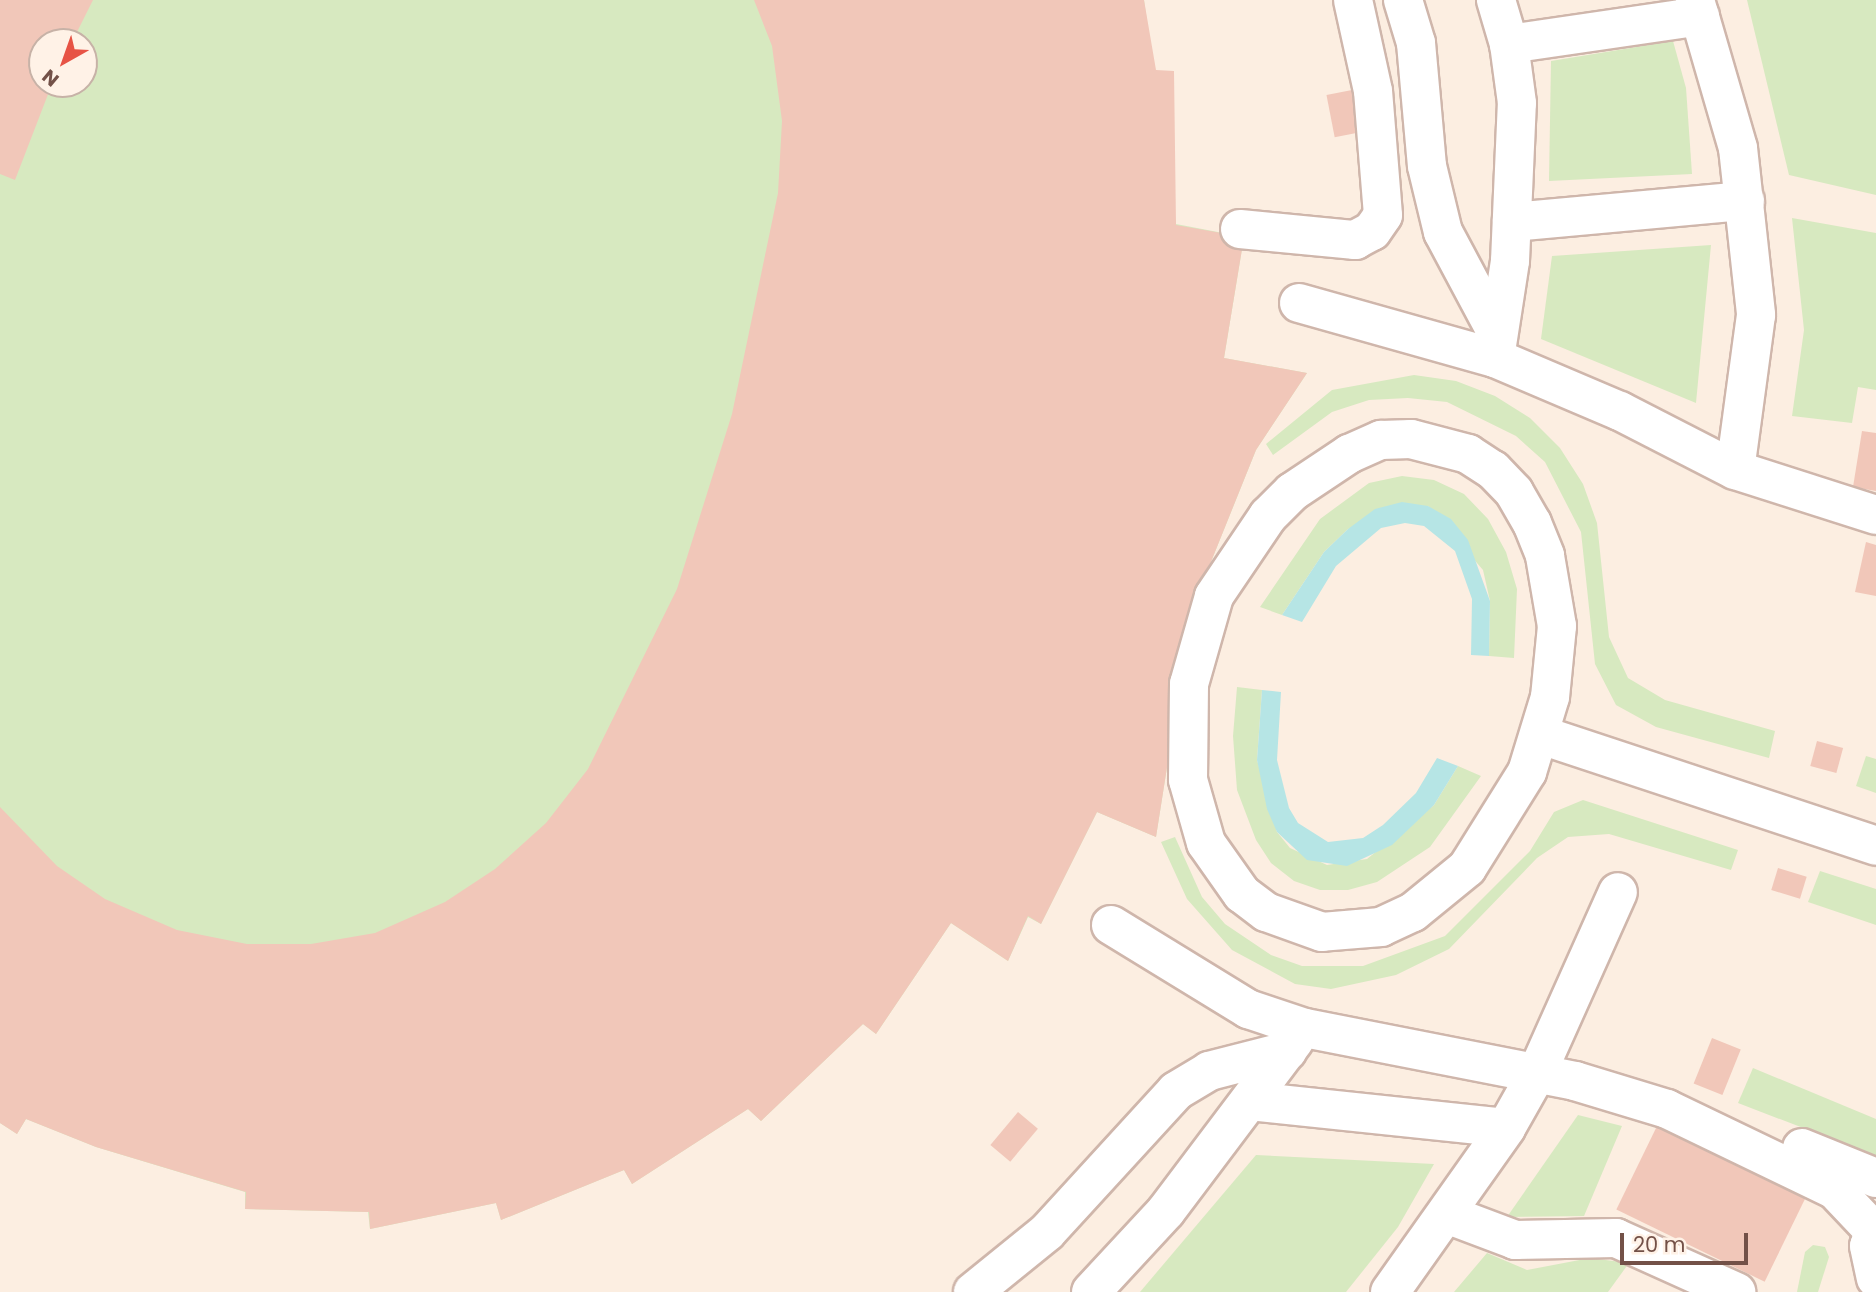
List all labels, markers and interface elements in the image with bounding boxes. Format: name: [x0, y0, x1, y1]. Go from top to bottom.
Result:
north arrow: [28, 28, 98, 98]
text: N: [36, 63, 65, 93]
scale bar: [1624, 1218, 1752, 1262]
text: 20 m: [1633, 1230, 1686, 1259]

